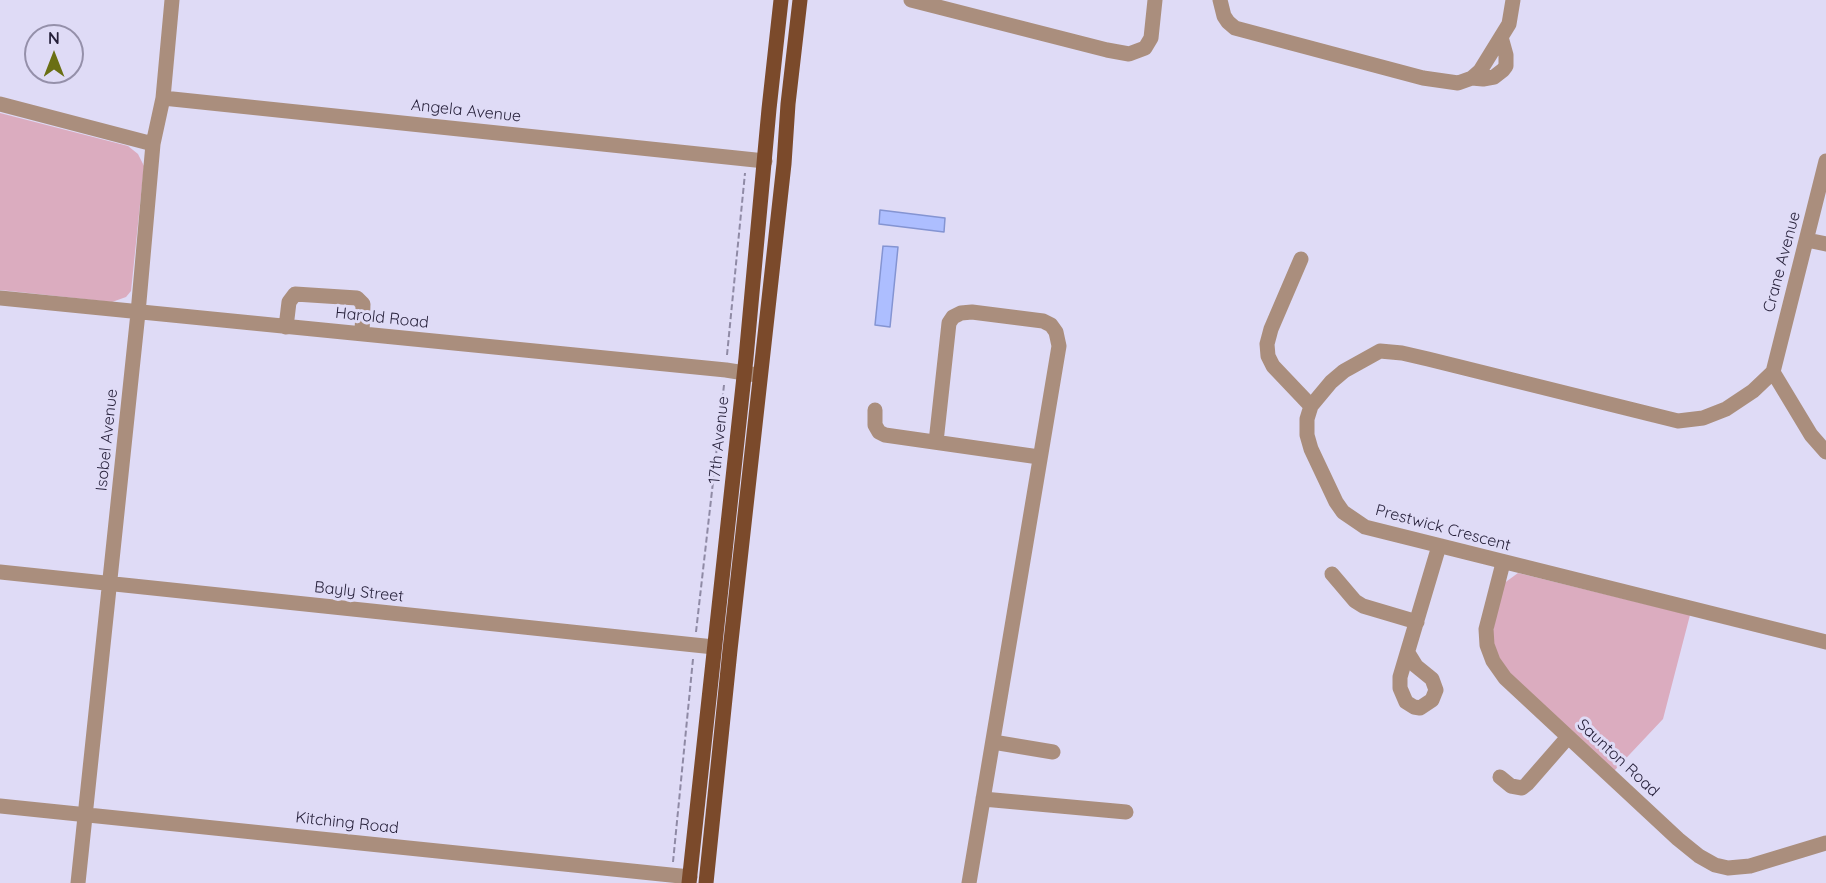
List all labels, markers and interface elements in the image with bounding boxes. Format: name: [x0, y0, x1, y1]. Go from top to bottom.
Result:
north arrow: [24, 24, 84, 84]
text: N: [48, 28, 60, 48]
street label: Angela Avenue: [410, 96, 522, 126]
street label: Crane Avenue: [1759, 210, 1805, 314]
street label: Harold Road: [334, 304, 430, 332]
street label: Isobel Avenue: [92, 388, 122, 492]
street label: 17th Avenue: [705, 395, 733, 485]
street label: Prestwick Crescent: [1373, 501, 1513, 555]
street label: Bayly Street: [313, 578, 405, 606]
street label: Saunton Road: [1573, 715, 1663, 801]
street label: Kitching Road: [294, 808, 400, 838]

